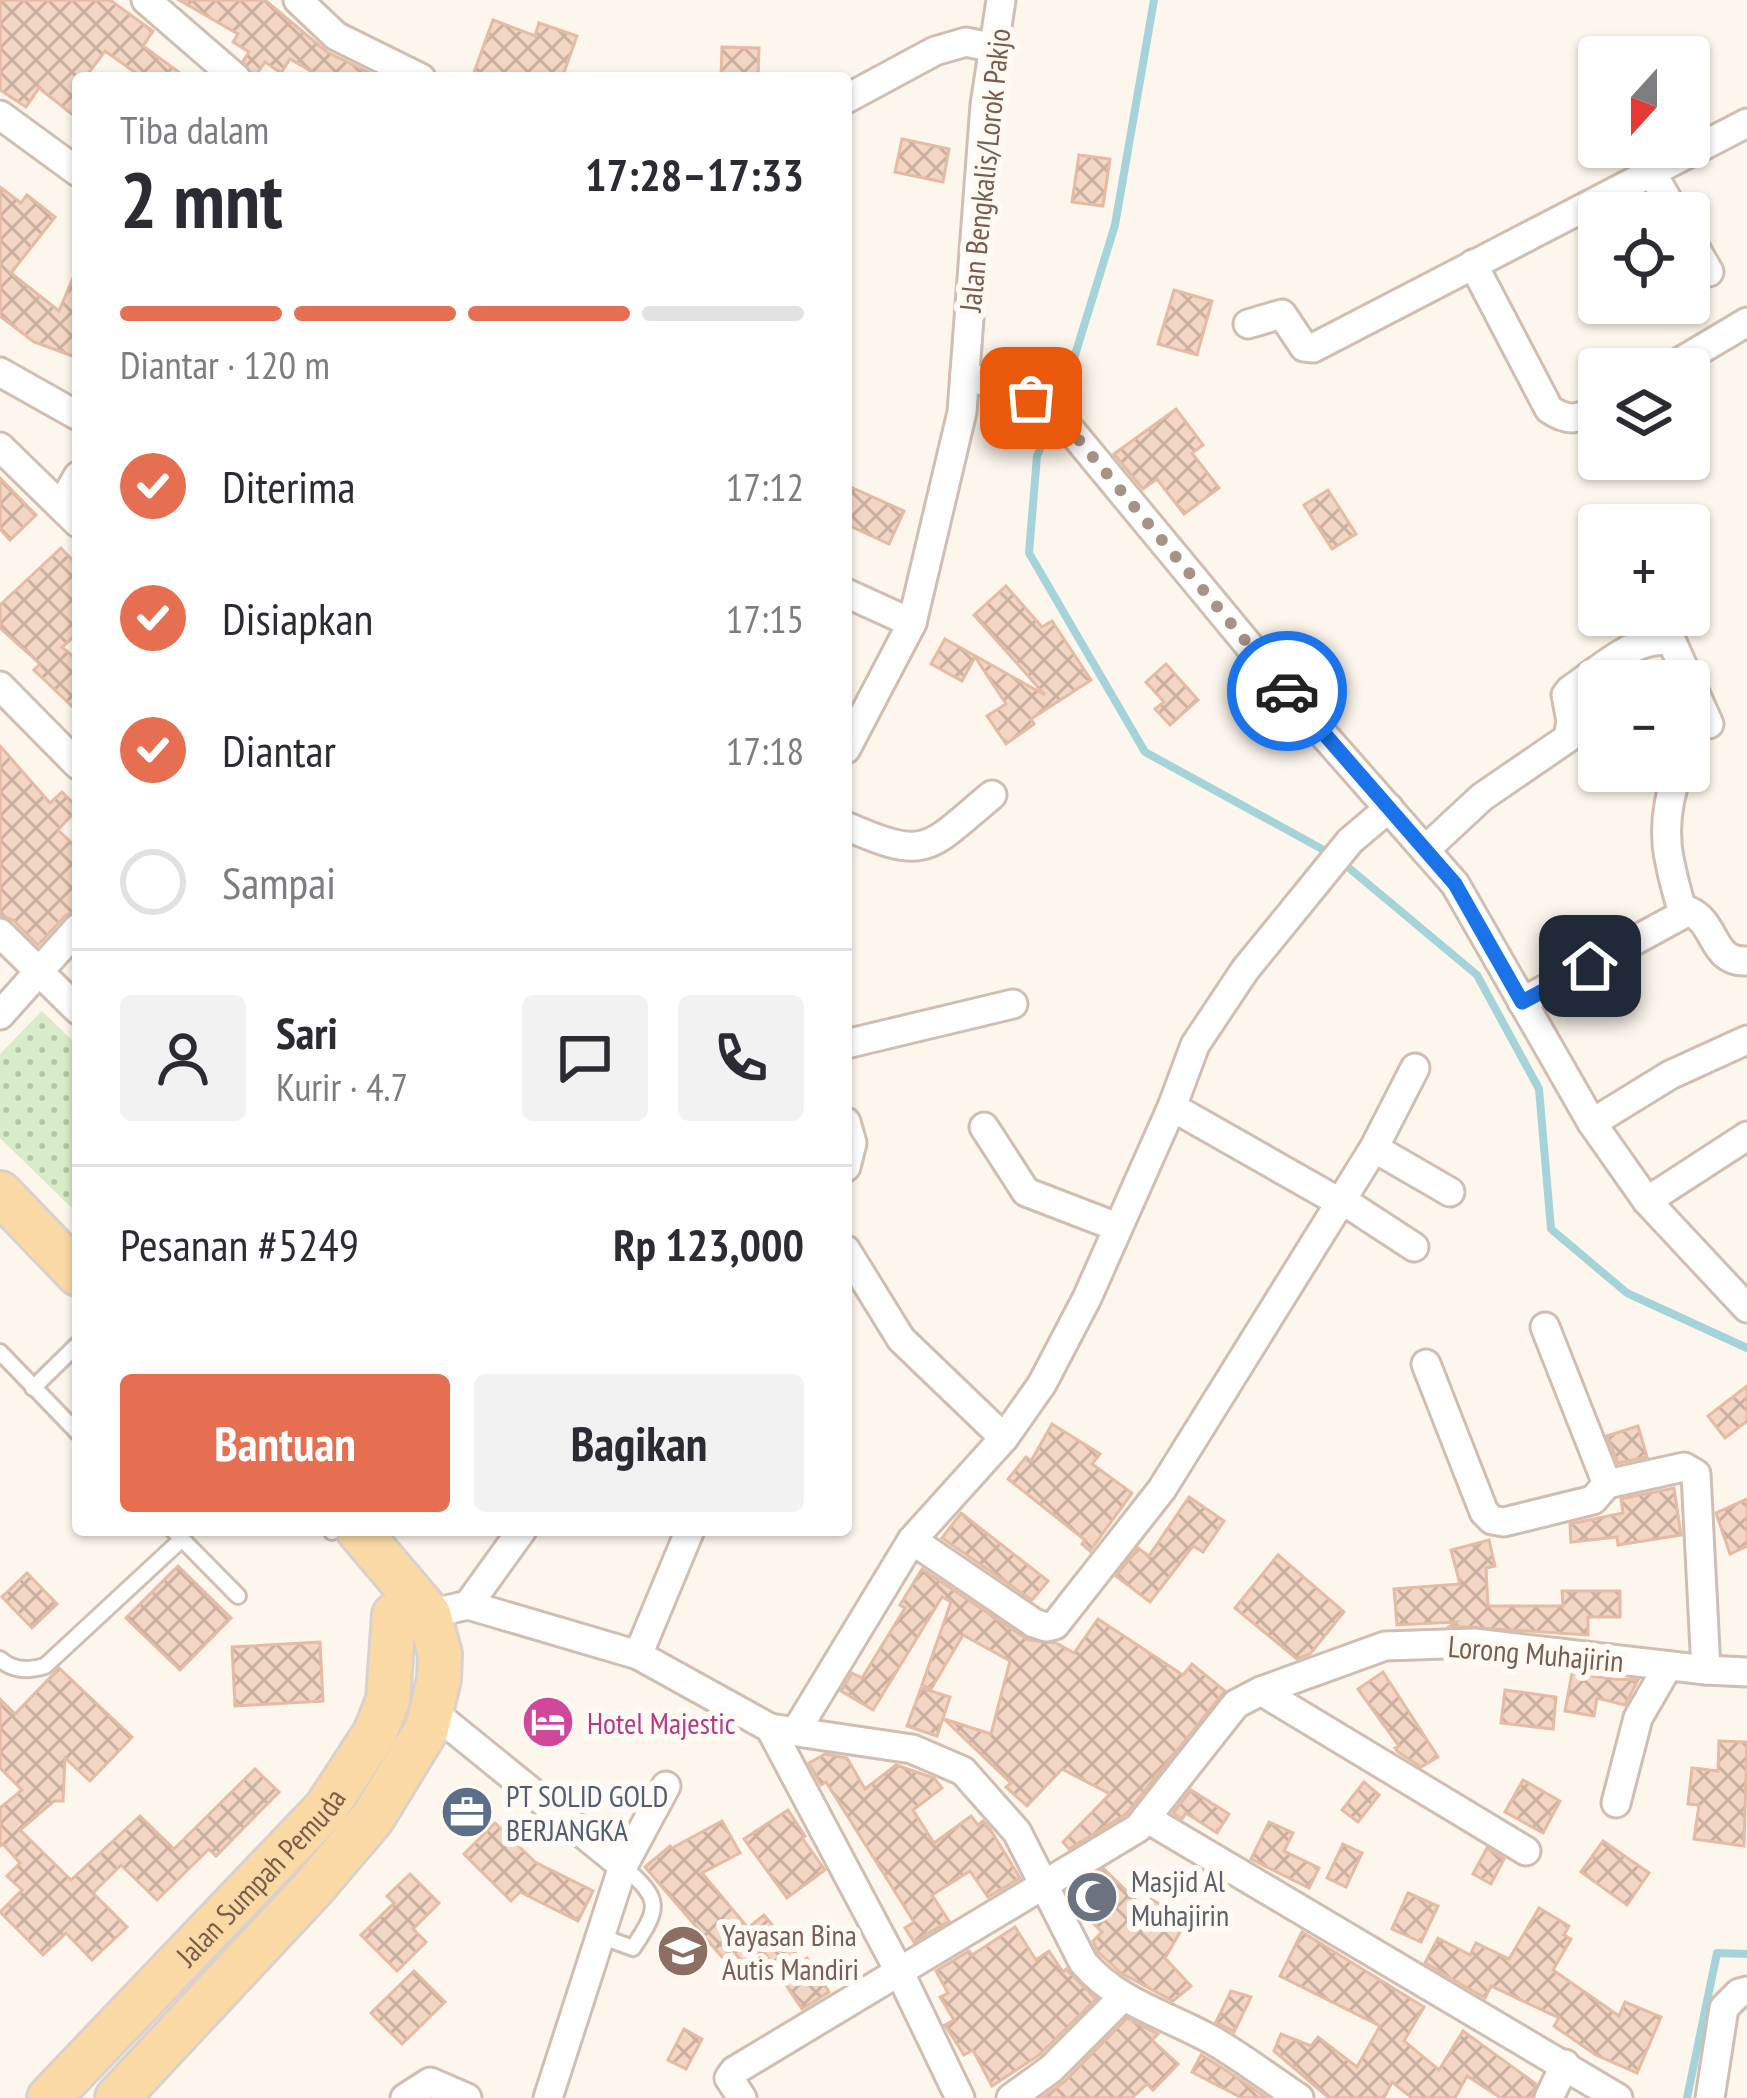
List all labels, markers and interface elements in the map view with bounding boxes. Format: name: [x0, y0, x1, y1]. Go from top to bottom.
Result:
street label: Jalan Bengkalis/Lorok Pakjo: [950, 26, 1018, 315]
north arrow: [1578, 36, 1710, 168]
map controls: [1578, 36, 1710, 792]
text: Tiba dalam: [120, 104, 269, 155]
text: 17:28–17:33: [585, 145, 804, 203]
text: 2 mnt: [120, 149, 283, 250]
button: locate: [1578, 192, 1710, 324]
text: Diantar · 120 m: [120, 339, 330, 390]
pin: [980, 347, 1082, 449]
button: layers: [1578, 348, 1710, 480]
icon: bag: [998, 365, 1064, 431]
icon: check: [120, 453, 186, 519]
text: Diterima: [222, 457, 355, 515]
text: 17:12: [726, 461, 804, 512]
button: +: [1578, 504, 1710, 636]
icon: check: [120, 585, 186, 651]
text: Disiapkan: [222, 589, 373, 647]
text: 17:15: [726, 593, 804, 644]
courier: [1227, 631, 1347, 751]
icon: car: [1254, 658, 1320, 724]
button: −: [1578, 660, 1710, 792]
icon: check: [120, 717, 186, 783]
text: Diantar: [222, 721, 336, 779]
text: 17:18: [726, 725, 804, 776]
text: Sampai: [222, 853, 336, 911]
pin: [1539, 915, 1641, 1017]
icon: home: [1557, 933, 1623, 999]
button: person: [120, 995, 246, 1121]
button: chat: [522, 995, 648, 1121]
button: phone: [678, 995, 804, 1121]
text: Sari: [276, 1003, 338, 1061]
text: Kurir · 4.7: [276, 1061, 408, 1112]
text: Pesanan #5249: [120, 1215, 359, 1273]
text: Rp 123,000: [613, 1215, 804, 1273]
button: Bantuan: [120, 1374, 450, 1512]
button: Bagikan: [474, 1374, 804, 1512]
street label: Lorong Muhajirin: [1447, 1626, 1625, 1680]
hotel icon: Hotel Majestic: [520, 1694, 576, 1750]
place label: Hotel Majestic: [587, 1703, 736, 1742]
place label: PT SOLID GOLD BERJANGKA: [506, 1776, 668, 1849]
street label: Jalan Sumpah Pemuda: [166, 1780, 353, 1974]
office icon: PT SOLID GOLD BERJANGKA: [439, 1784, 495, 1840]
place label: Masjid Al Muhajirin: [1131, 1861, 1229, 1934]
mosque icon: Masjid Al Muhajirin: [1064, 1869, 1120, 1925]
place label: Yayasan Bina Autis Mandiri: [722, 1915, 859, 1988]
school or university icon: Yayasan Bina Autis Mandiri: [655, 1923, 711, 1979]

